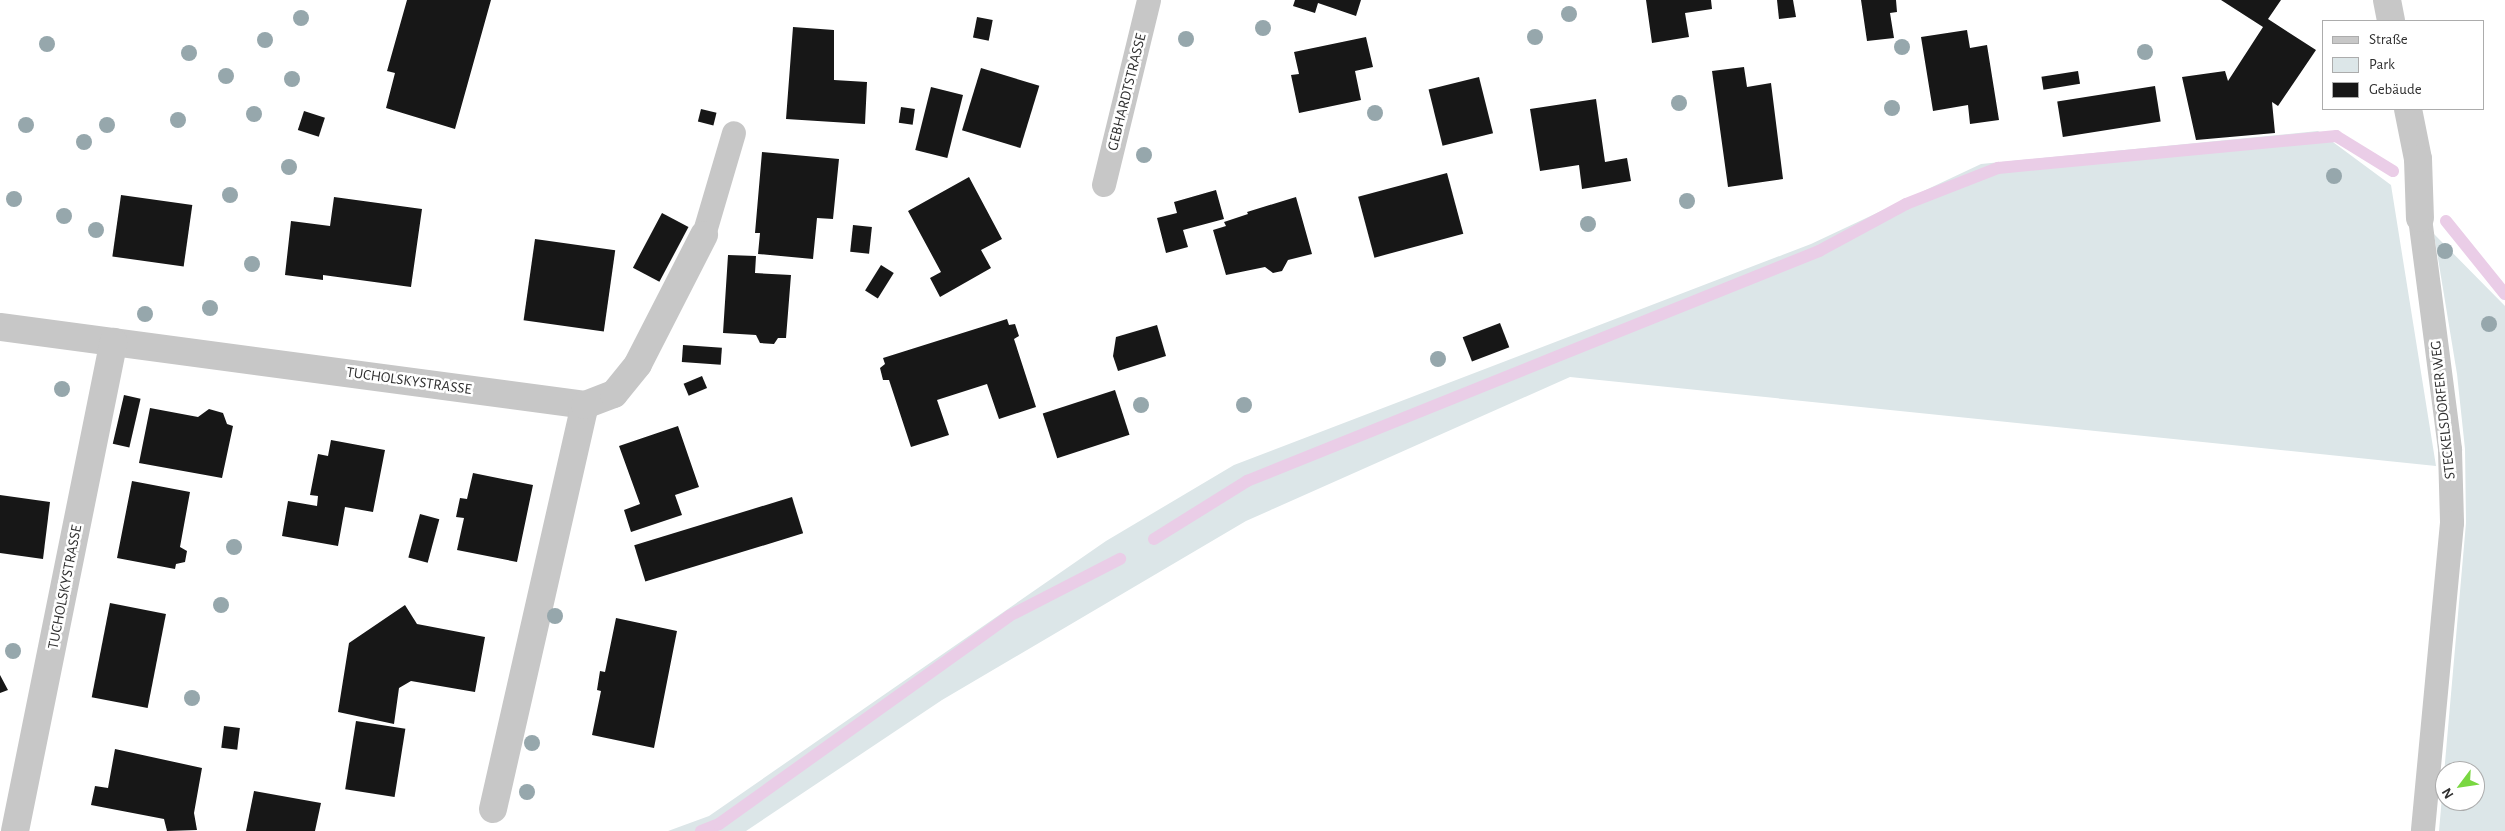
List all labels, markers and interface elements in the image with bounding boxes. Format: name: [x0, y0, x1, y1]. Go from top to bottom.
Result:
legend: [2322, 20, 2485, 110]
street label: GEBHARDTSTRASSE: [1104, 31, 1150, 153]
text: Straße: [2369, 32, 2408, 47]
text: Park: [2369, 57, 2395, 72]
text: Gebäude: [2369, 82, 2422, 97]
street label: STECKELSDORFER WEG: [2427, 340, 2459, 480]
street label: TUCHOLSKYSTRASSE: [345, 363, 473, 399]
street label: TUCHOLSKYSTRASSE: [44, 523, 86, 651]
north arrow: [2435, 761, 2485, 811]
text: N: [2439, 785, 2457, 801]

